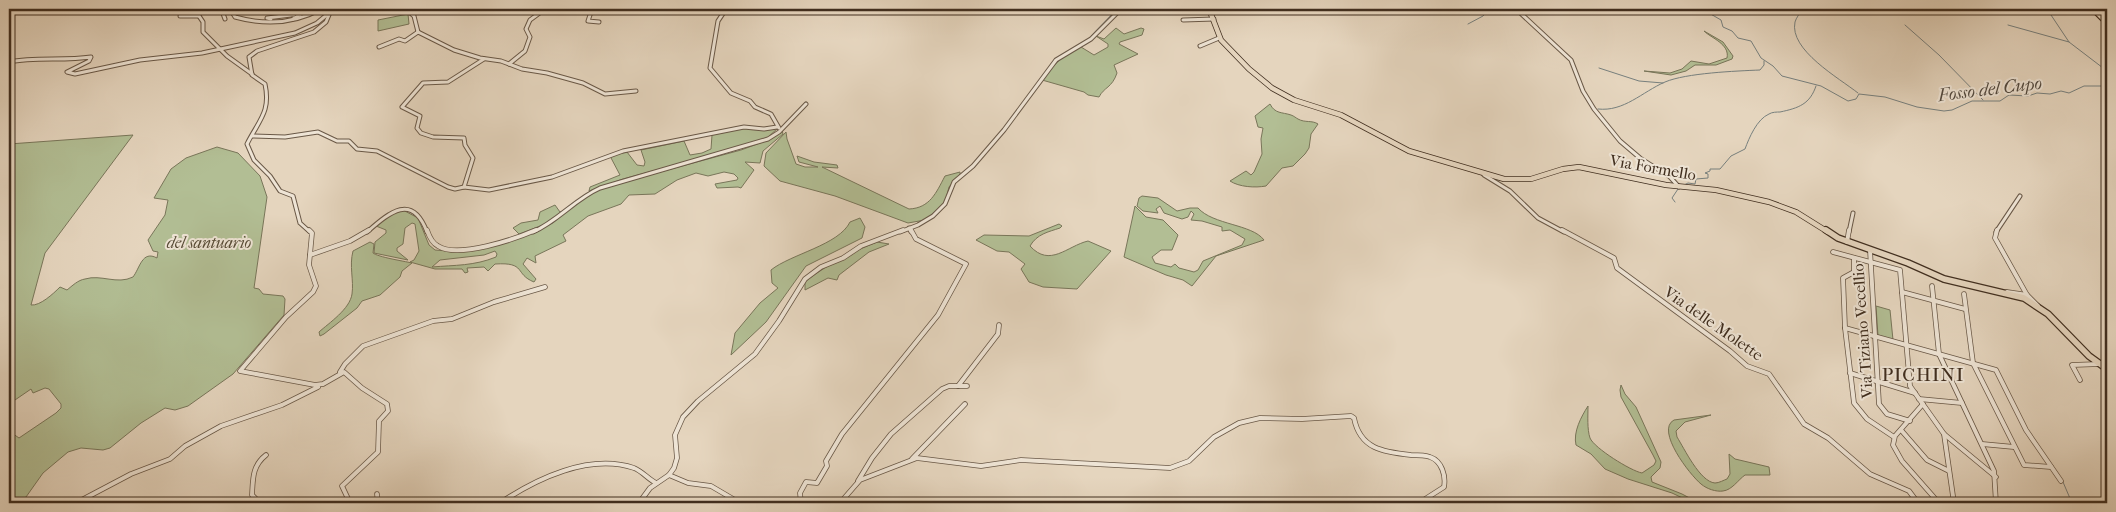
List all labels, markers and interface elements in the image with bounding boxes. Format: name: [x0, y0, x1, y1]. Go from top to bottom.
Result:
water label: Fosso del Cupo: [1936, 73, 2043, 106]
street label: Via Formello: [1607, 150, 1697, 184]
park label: del santuario: [167, 233, 252, 252]
street label: Via Tiziano Vecellio: [1848, 263, 1877, 400]
street label: Via delle Molette: [1660, 282, 1767, 365]
district label: PICHINI: [1882, 364, 1964, 386]

